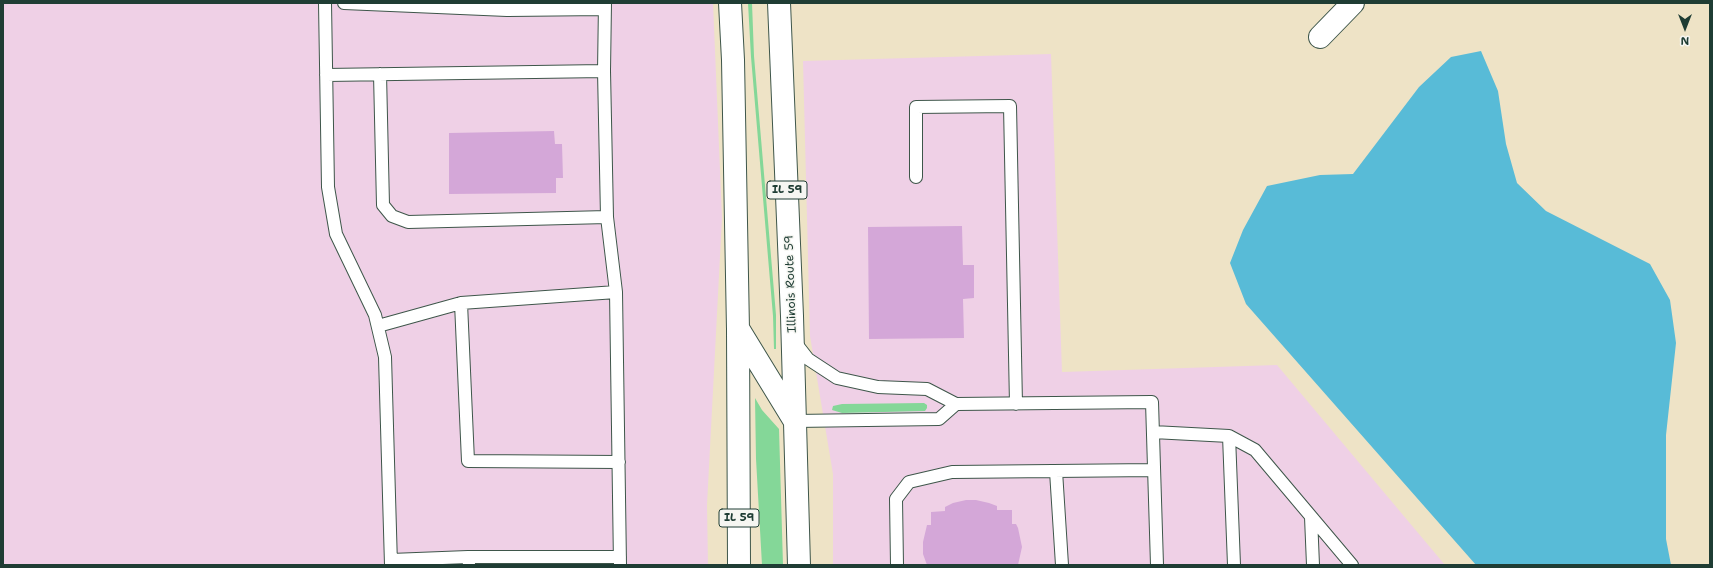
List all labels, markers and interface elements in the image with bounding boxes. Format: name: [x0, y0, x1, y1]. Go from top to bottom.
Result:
north arrow: [1665, 8, 1705, 48]
text: N: [1681, 33, 1689, 48]
road number: IL 59: [767, 181, 807, 199]
street label: Illinois Route 59: [782, 235, 800, 333]
road number: IL 59: [719, 509, 759, 527]

